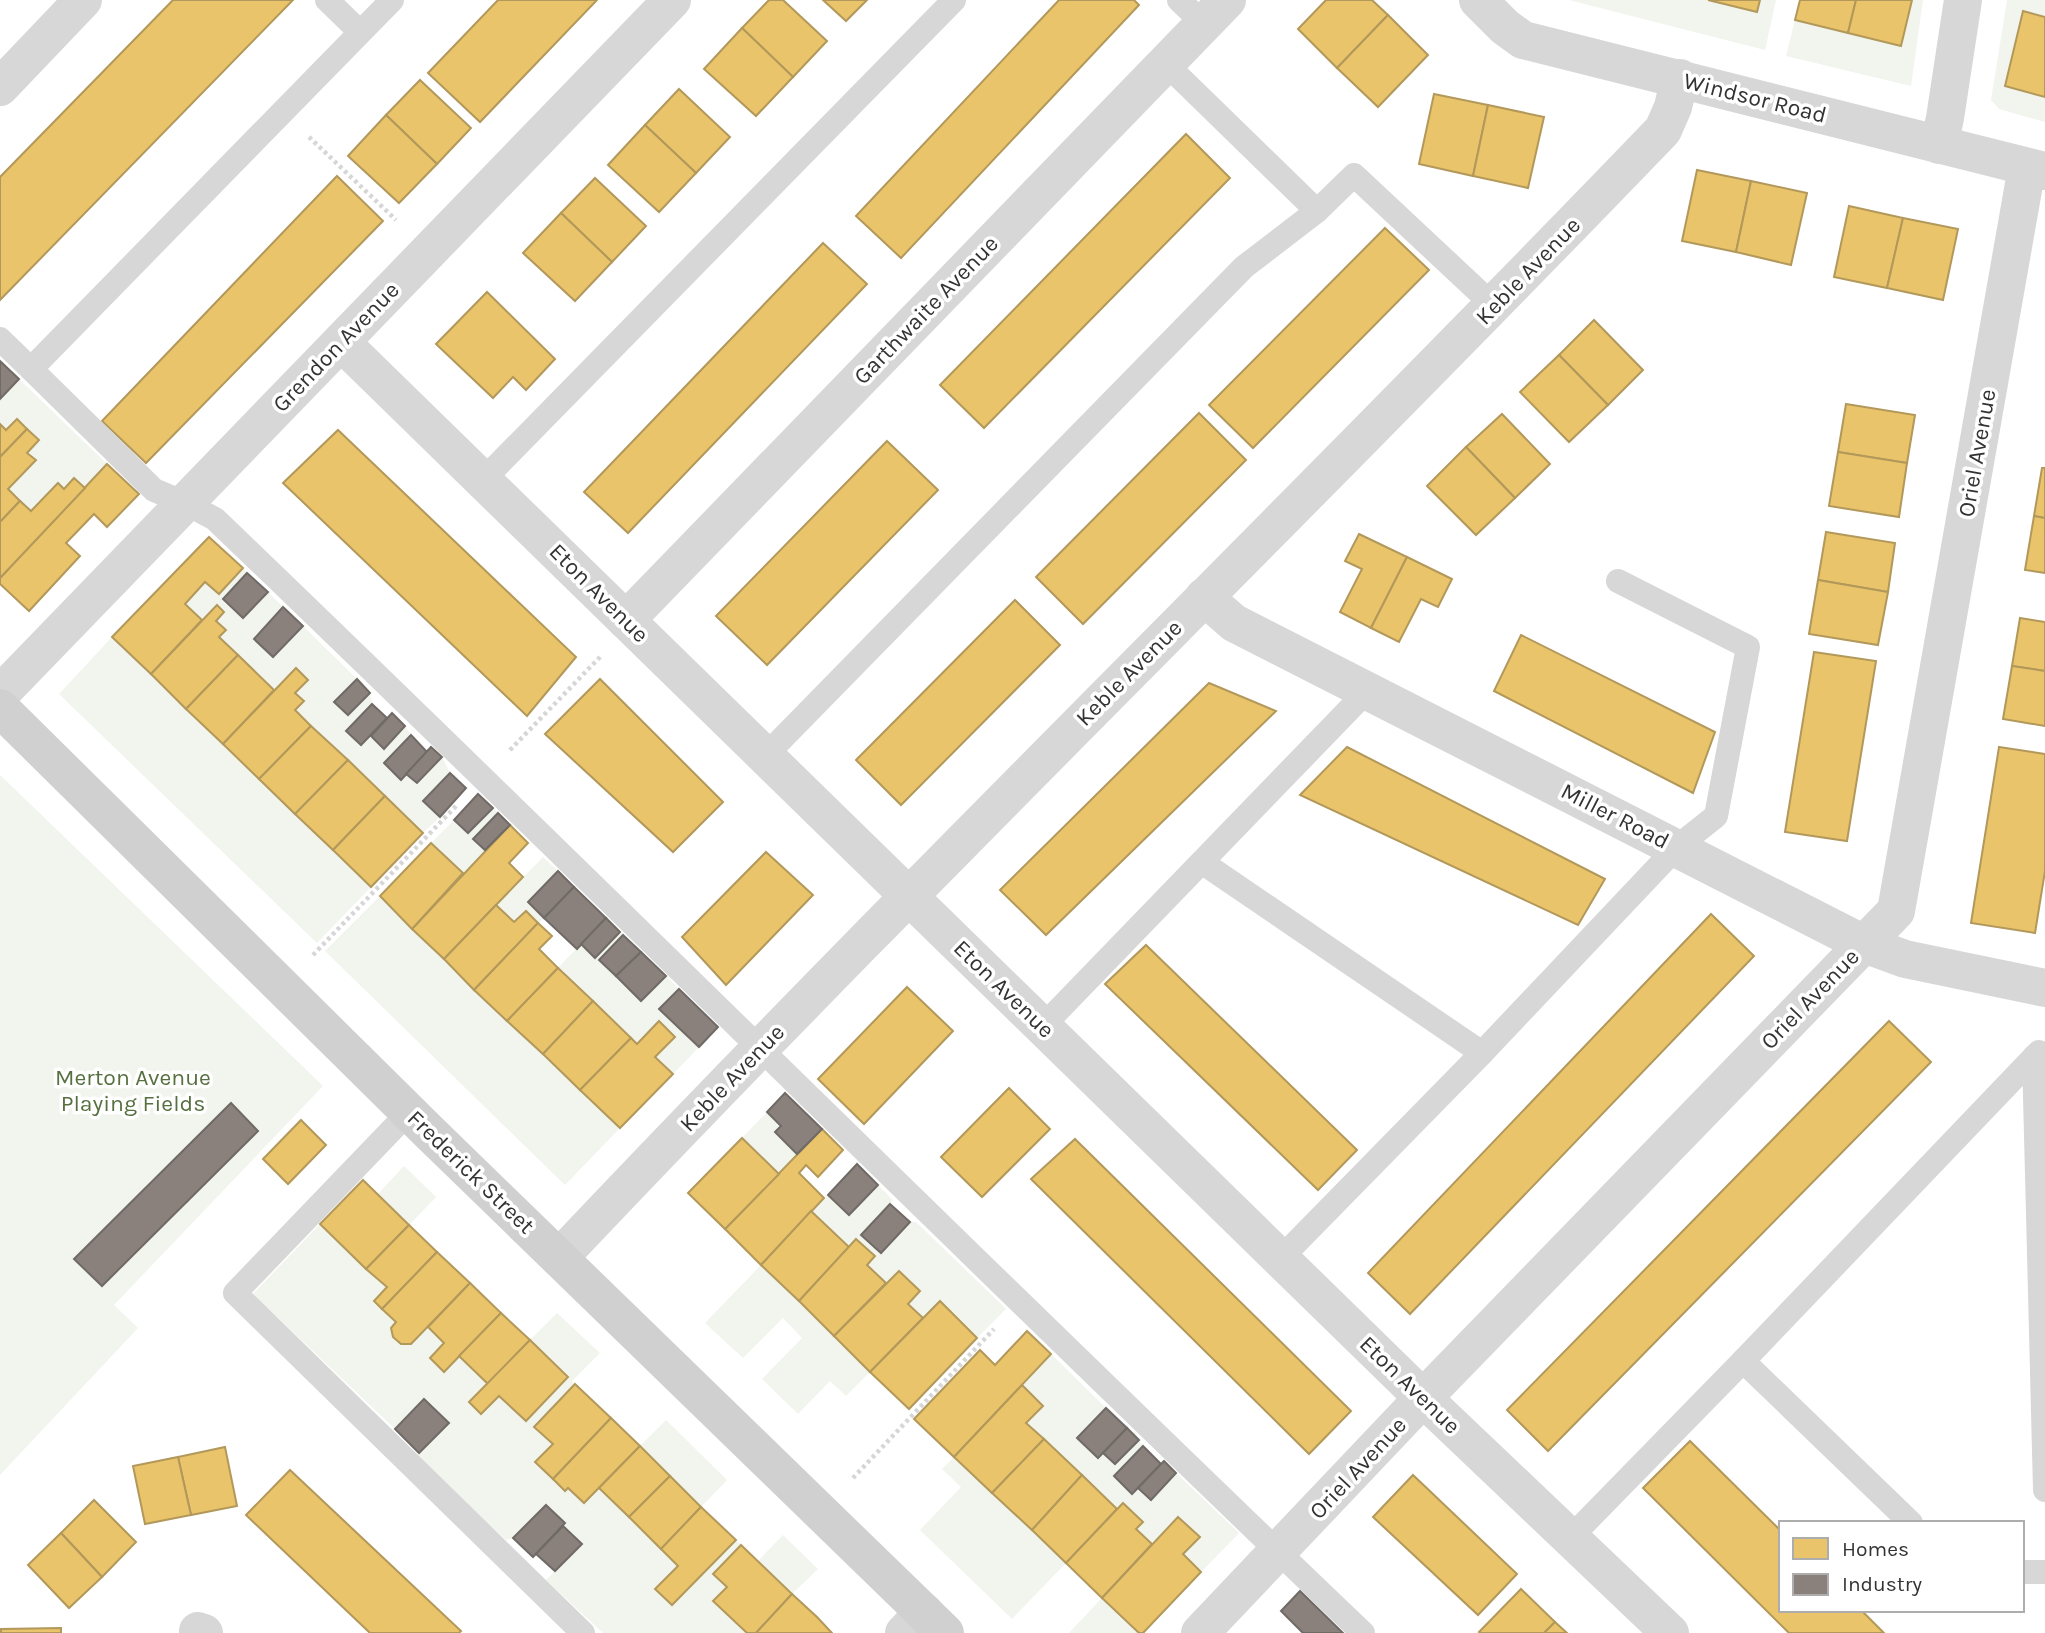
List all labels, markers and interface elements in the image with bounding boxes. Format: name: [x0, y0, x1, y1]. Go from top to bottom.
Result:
street label: Windsor Road: [1681, 67, 1829, 129]
street label: Keble Avenue: [1470, 212, 1586, 330]
street label: Garthwaite Avenue: [848, 230, 1004, 390]
street label: Grendon Avenue: [267, 276, 405, 418]
street label: Oriel Avenue: [1952, 387, 2002, 519]
street label: Eton Avenue: [544, 538, 654, 648]
street label: Keble Avenue: [1070, 614, 1188, 732]
street label: Miller Road: [1556, 777, 1674, 855]
street label: Eton Avenue: [948, 934, 1060, 1044]
street label: Oriel Avenue: [1755, 943, 1865, 1055]
street label: Keble Avenue: [674, 1019, 790, 1137]
park label: Merton Avenue Playing Fields: [55, 1064, 211, 1117]
street label: Frederick Street: [402, 1105, 540, 1240]
street label: Eton Avenue: [1354, 1330, 1466, 1440]
street label: Oriel Avenue: [1304, 1411, 1412, 1525]
legend: [1779, 1521, 2024, 1612]
text: Homes: [1842, 1537, 1909, 1561]
text: Industry: [1842, 1572, 1922, 1596]

